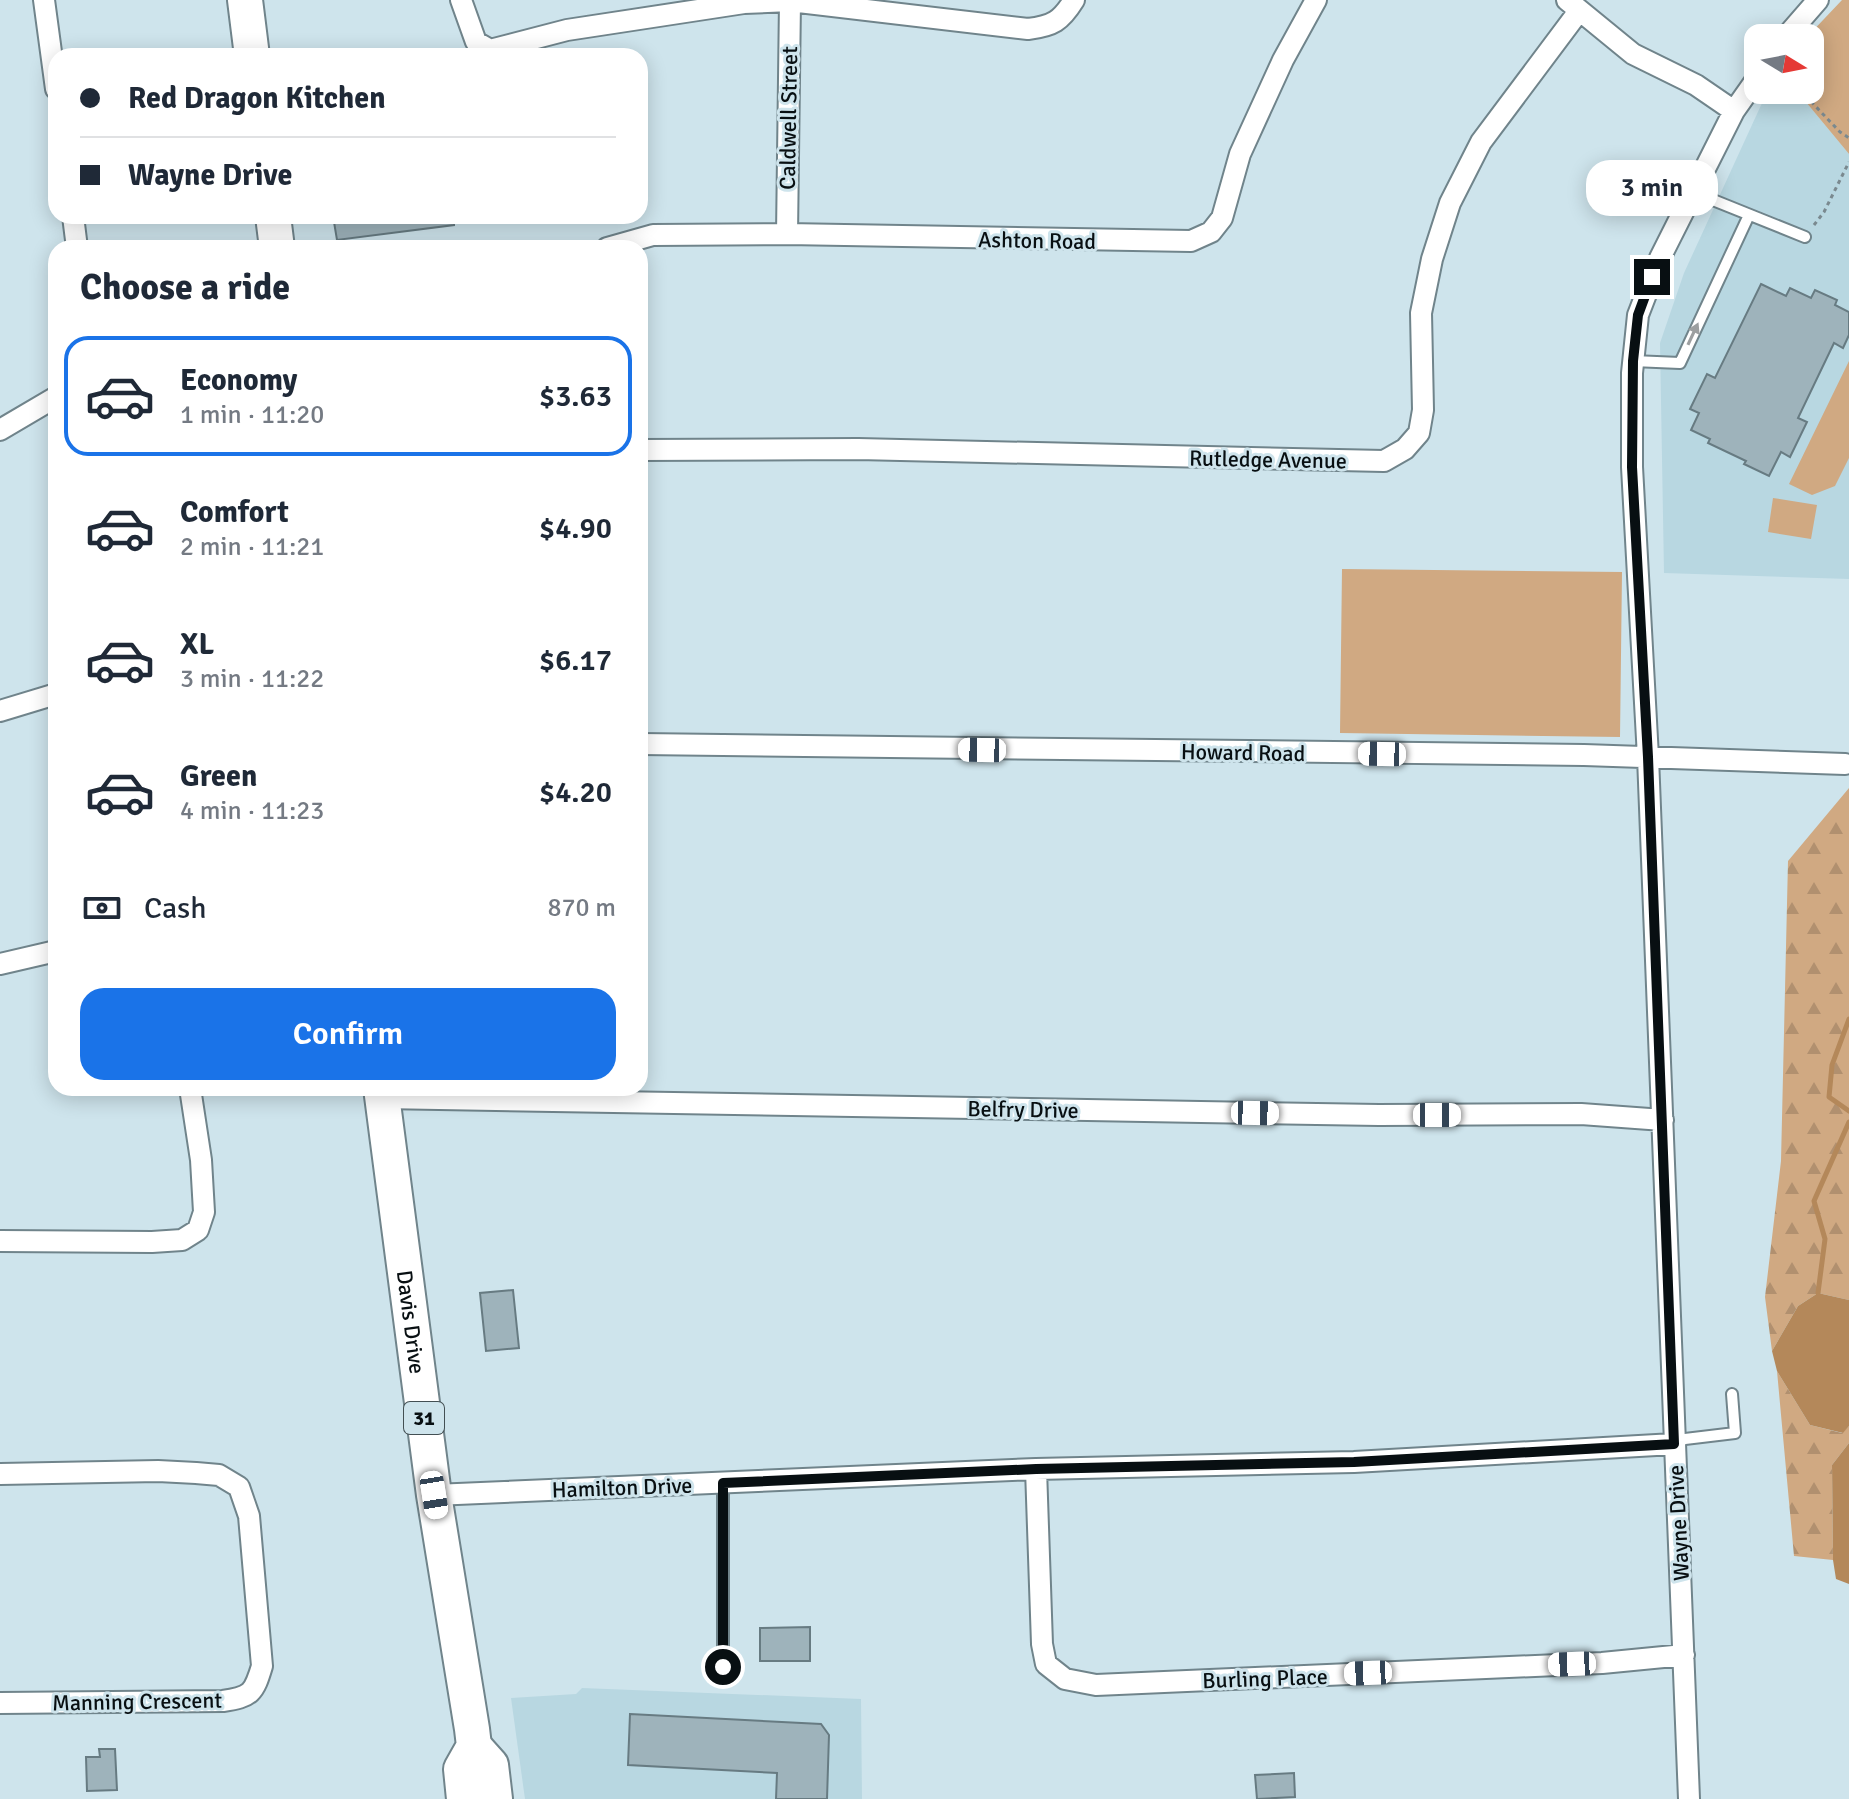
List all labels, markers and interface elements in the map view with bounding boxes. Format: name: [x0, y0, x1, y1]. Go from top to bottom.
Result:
north arrow: [1744, 24, 1824, 104]
map controls: [1744, 24, 1824, 104]
street label: Caldwell Street: [774, 46, 803, 190]
text: Red Dragon Kitchen: [128, 80, 386, 117]
text: Wayne Drive: [128, 157, 292, 194]
callout: 3 min: [1586, 161, 1718, 217]
text: 3 min: [1621, 172, 1683, 204]
street label: Ashton Road: [978, 226, 1096, 255]
route end: [1634, 259, 1670, 295]
text: Choose a ride: [80, 265, 290, 310]
one-way arrow: [1686, 323, 1700, 346]
icon: car: [84, 360, 156, 432]
text: Economy: [180, 362, 297, 399]
text: $3.63: [539, 378, 612, 415]
text: 1 min · 11:20: [180, 399, 324, 431]
street label: Rutledge Avenue: [1189, 445, 1347, 474]
icon: car: [84, 492, 156, 564]
text: Comfort: [180, 494, 289, 531]
text: $4.90: [539, 510, 612, 547]
text: 2 min · 11:21: [180, 531, 324, 563]
icon: car: [84, 624, 156, 696]
text: XL: [180, 626, 214, 663]
text: $6.17: [539, 642, 612, 679]
text: 3 min · 11:22: [180, 663, 324, 695]
car: [958, 738, 1006, 762]
street label: Howard Road: [1181, 738, 1305, 767]
car: [1358, 742, 1406, 766]
icon: car: [84, 756, 156, 828]
text: Green: [180, 758, 257, 795]
text: $4.20: [539, 774, 612, 811]
text: 4 min · 11:23: [180, 795, 324, 827]
icon: cash: [80, 886, 124, 930]
text: Cash: [144, 890, 207, 927]
text: 870 m: [547, 892, 616, 924]
button: Confirm: [80, 988, 616, 1080]
street label: Belfry Drive: [967, 1095, 1079, 1124]
car: [1231, 1101, 1279, 1125]
car: [1413, 1103, 1461, 1127]
street label: Davis Drive: [391, 1269, 431, 1376]
road number: 31: [404, 1402, 444, 1434]
street label: Wayne Drive: [1662, 1464, 1695, 1582]
car: [418, 1469, 450, 1521]
street label: Hamilton Drive: [551, 1472, 693, 1503]
route start: [705, 1649, 741, 1685]
car: [1548, 1651, 1596, 1677]
car: [1344, 1660, 1392, 1686]
street label: Burling Place: [1202, 1663, 1328, 1694]
street label: Manning Crescent: [52, 1687, 222, 1716]

